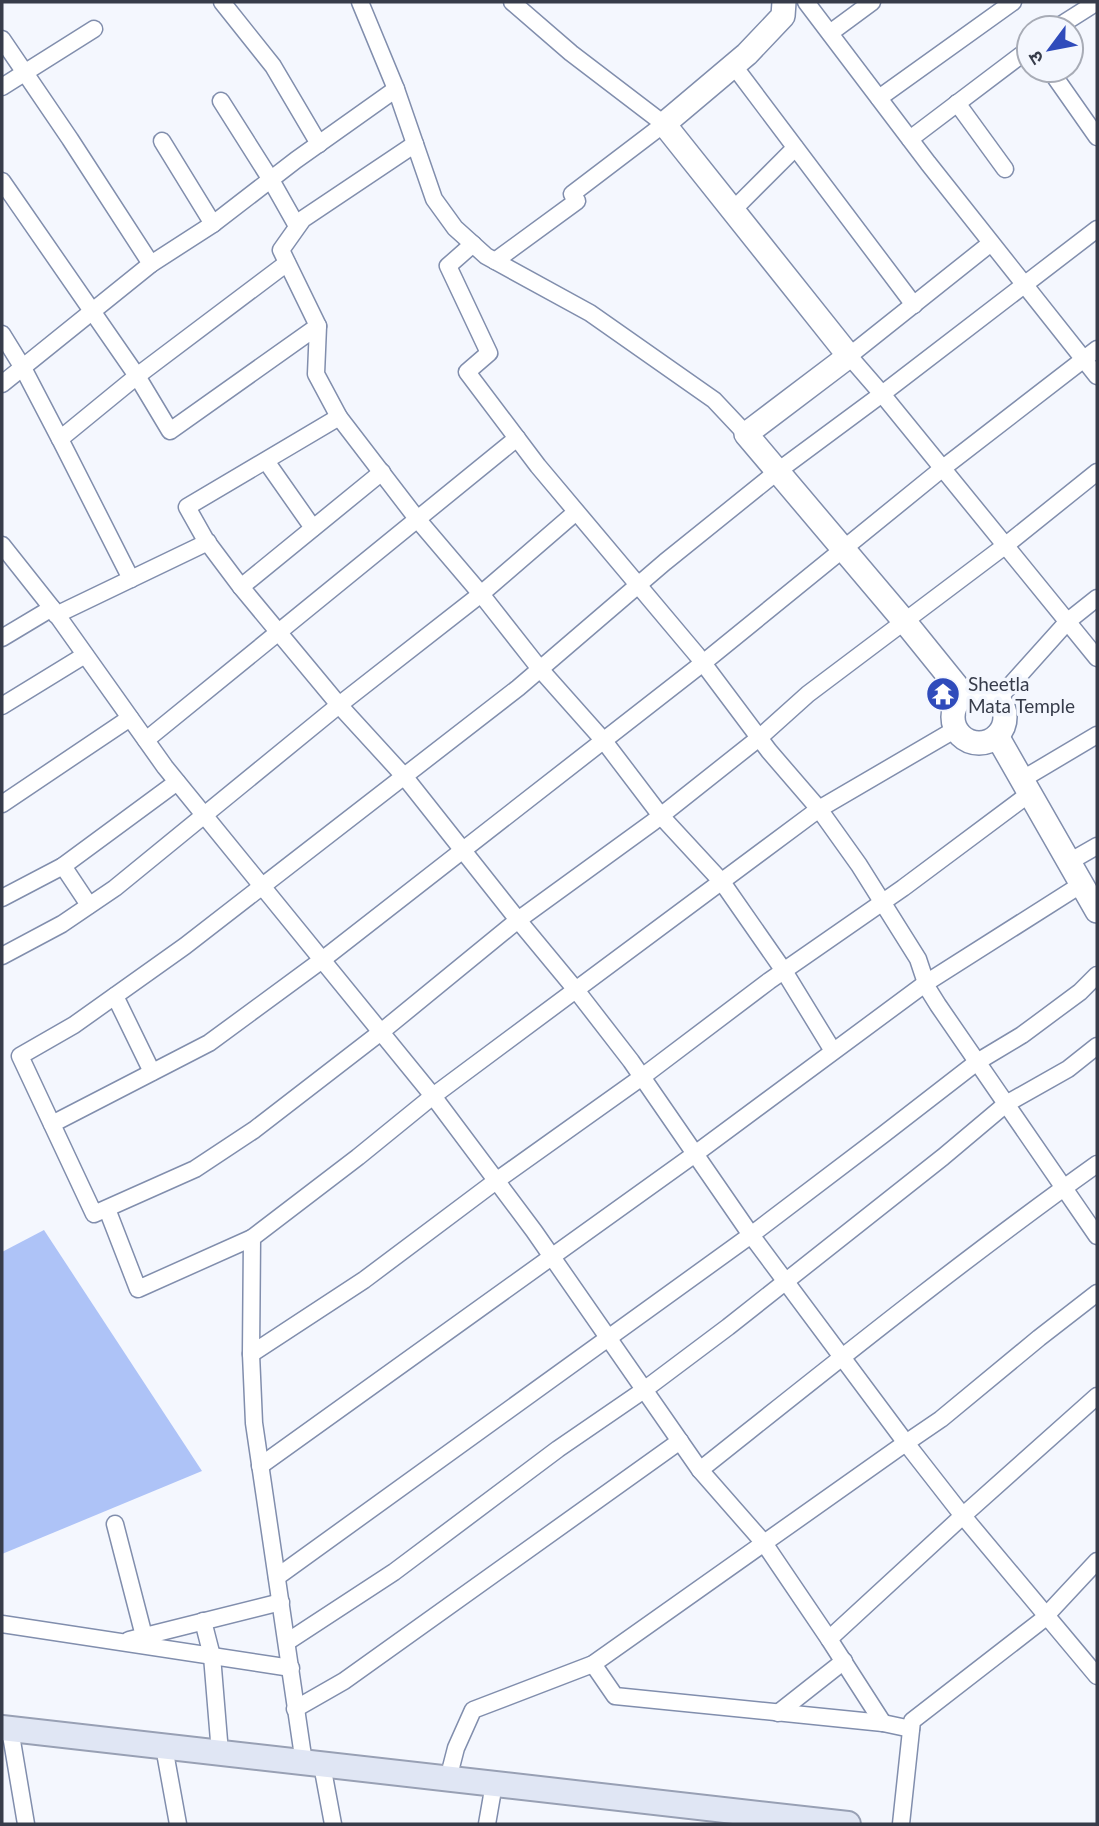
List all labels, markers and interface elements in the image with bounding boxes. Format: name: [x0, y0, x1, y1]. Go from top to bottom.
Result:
north arrow: [1015, 14, 1085, 84]
text: उ: [1022, 47, 1048, 69]
place label: Sheetla Mata Temple: [968, 672, 1075, 717]
temple icon: Sheetla Mata Temple: [924, 675, 962, 713]

